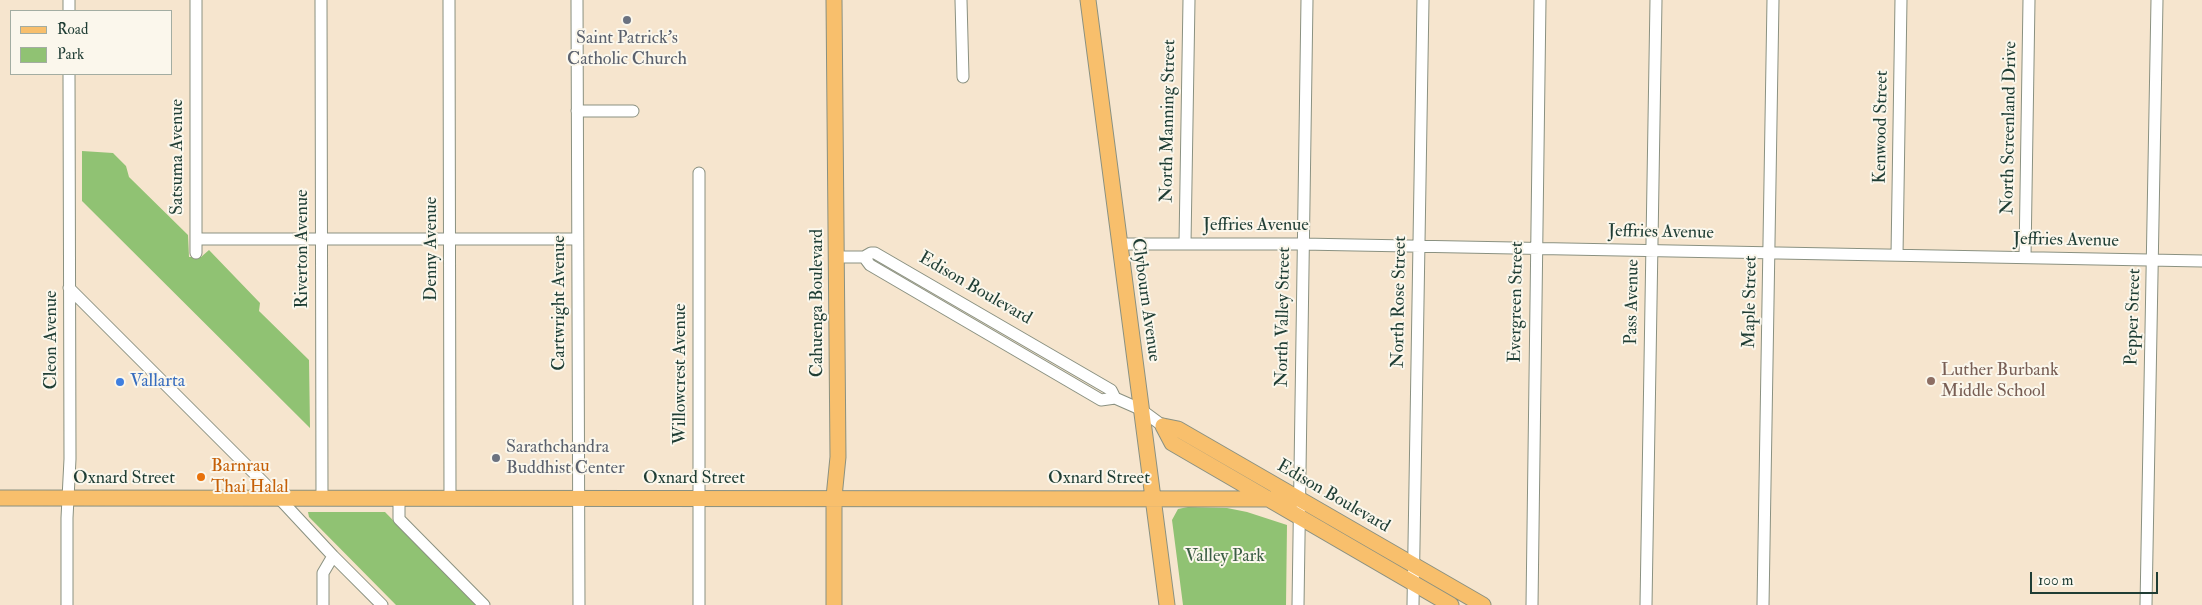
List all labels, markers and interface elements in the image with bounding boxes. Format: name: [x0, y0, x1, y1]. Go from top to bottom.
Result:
legend: [10, 10, 172, 75]
marker: Saint Patrick's Catholic Church: [621, 14, 633, 26]
text: Road: [57, 20, 88, 39]
place label: Saint Patrick's Catholic Church: [567, 28, 687, 70]
street label: North Manning Street: [1157, 39, 1181, 203]
street label: North Screenland Drive: [1998, 41, 2022, 215]
text: Park: [57, 45, 84, 64]
street label: Kenwood Street: [1870, 70, 1894, 184]
street label: Satsuma Avenue: [167, 99, 189, 215]
street label: Riverton Avenue: [292, 189, 314, 309]
street label: Denny Avenue: [421, 197, 443, 301]
street label: Jeffries Avenue: [1203, 215, 1309, 237]
street label: Jeffries Avenue: [1608, 221, 1714, 245]
street label: Cahuenga Boulevard: [807, 229, 829, 377]
street label: Jeffries Avenue: [2013, 229, 2119, 253]
street label: Cartwright Avenue: [549, 235, 571, 371]
street label: North Rose Street: [1388, 236, 1412, 368]
street label: Clybourn Avenue: [1126, 237, 1164, 363]
street label: Evergreen Street: [1505, 241, 1529, 363]
street label: North Valley Street: [1272, 247, 1296, 387]
street label: Edison Boulevard: [915, 248, 1035, 330]
street label: Maple Street: [1739, 255, 1763, 349]
street label: Pass Avenue: [1621, 259, 1645, 345]
street label: Pepper Street: [2122, 268, 2146, 366]
street label: Cleon Avenue: [41, 290, 63, 390]
street label: Willowcrest Avenue: [670, 303, 692, 445]
place label: Luther Burbank Middle School: [1941, 360, 2059, 402]
place label: Vallarta: [130, 371, 185, 393]
marker: Luther Burbank Middle School: [1925, 375, 1937, 387]
marker: Vallarta: [114, 376, 126, 388]
place label: Sarathchandra Buddhist Center: [506, 437, 625, 479]
marker: Sarathchandra Buddhist Center: [490, 452, 502, 464]
place label: Barnrau Thai Halal: [211, 456, 289, 498]
street label: Edison Boulevard: [1273, 456, 1393, 538]
street label: Oxnard Street: [73, 468, 175, 490]
street label: Oxnard Street: [643, 468, 745, 490]
street label: Oxnard Street: [1048, 468, 1150, 490]
marker: Barnrau Thai Halal: [195, 471, 207, 483]
park label: Valley Park: [1185, 546, 1265, 568]
scale bar: [2032, 562, 2160, 594]
text: 100 m: [2038, 571, 2073, 590]

